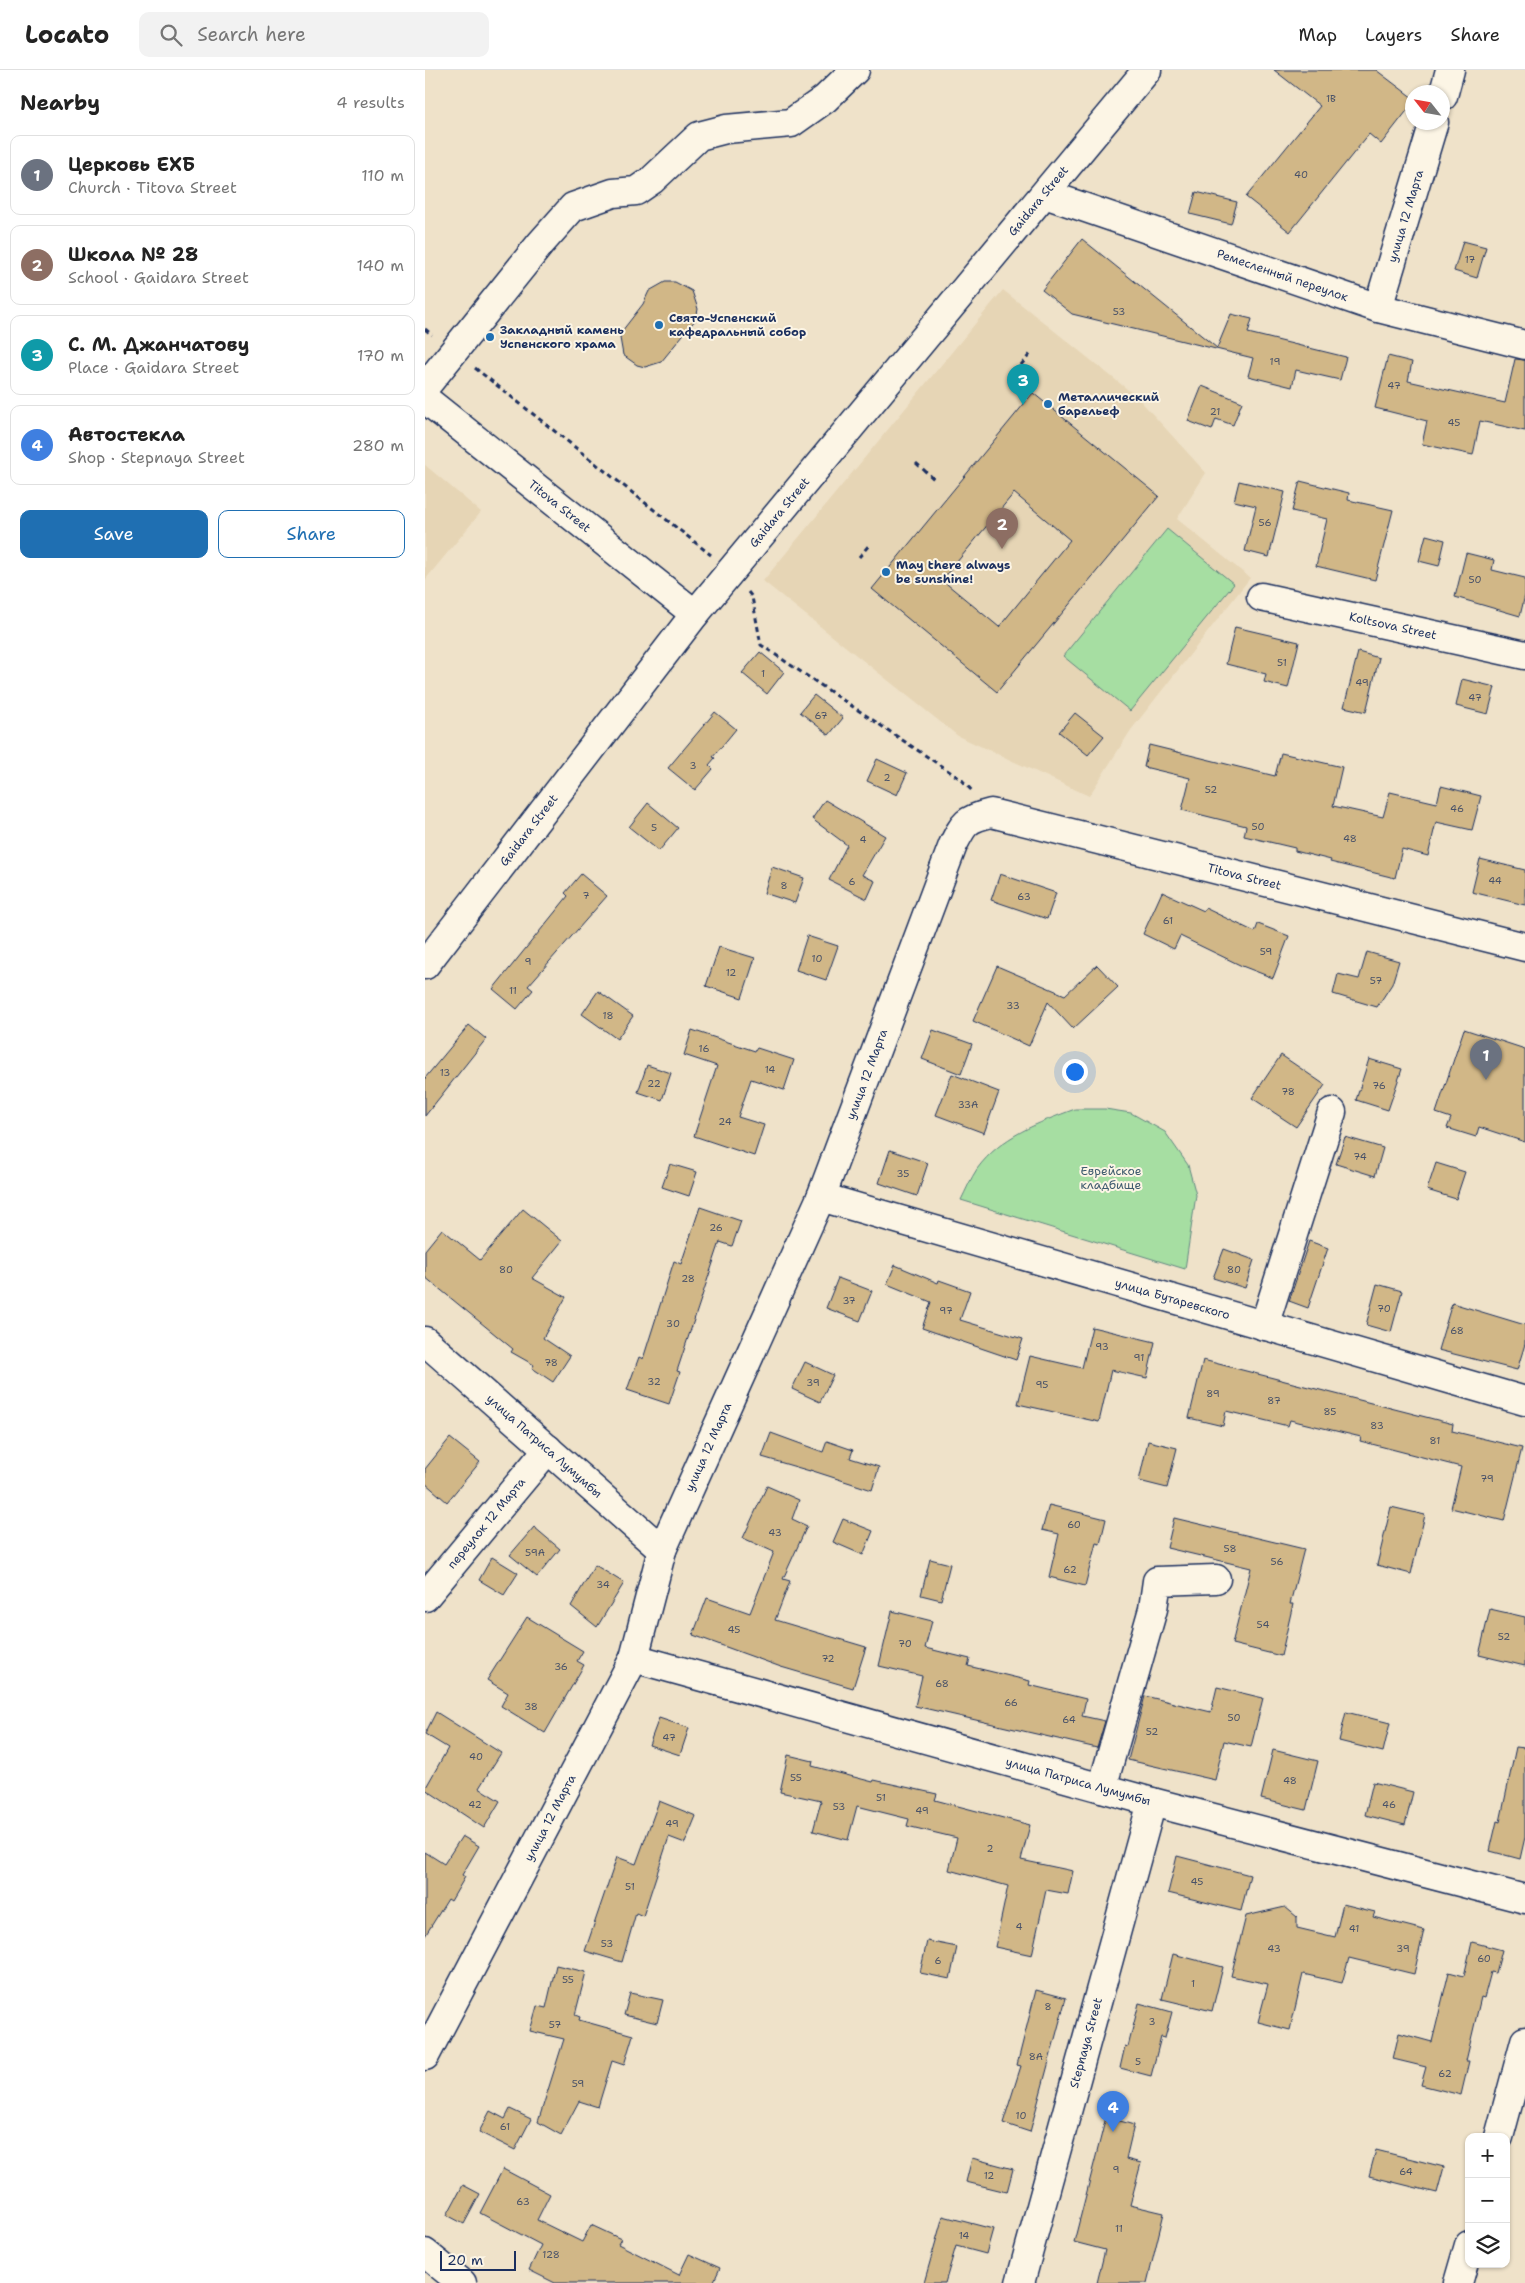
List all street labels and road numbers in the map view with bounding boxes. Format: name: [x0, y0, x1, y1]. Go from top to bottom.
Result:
street label: Gaidara Street: [1005, 162, 1072, 239]
street label: улица 12 Марта: [1384, 167, 1427, 264]
street label: Ремесленный переулок: [1215, 245, 1351, 305]
street label: Gaidara Street: [746, 474, 813, 551]
street label: Titova Street: [525, 476, 594, 536]
street label: Koltsova Street: [1348, 609, 1438, 643]
street label: Gaidara Street: [496, 791, 561, 869]
street label: Titova Street: [1206, 860, 1283, 894]
street label: улица 12 Марта: [843, 1026, 891, 1122]
street label: улица Бутаревского: [1113, 1275, 1232, 1323]
street label: улица Патриса Лумумбы: [483, 1391, 606, 1502]
street label: улица 12 Марта: [681, 1400, 736, 1494]
street label: переулок 12 Марта: [444, 1474, 529, 1572]
street label: улица Патриса Лумумбы: [1004, 1754, 1152, 1809]
street label: улица 12 Марта: [521, 1771, 580, 1864]
street label: Stepnaya Street: [1066, 1996, 1106, 2090]

